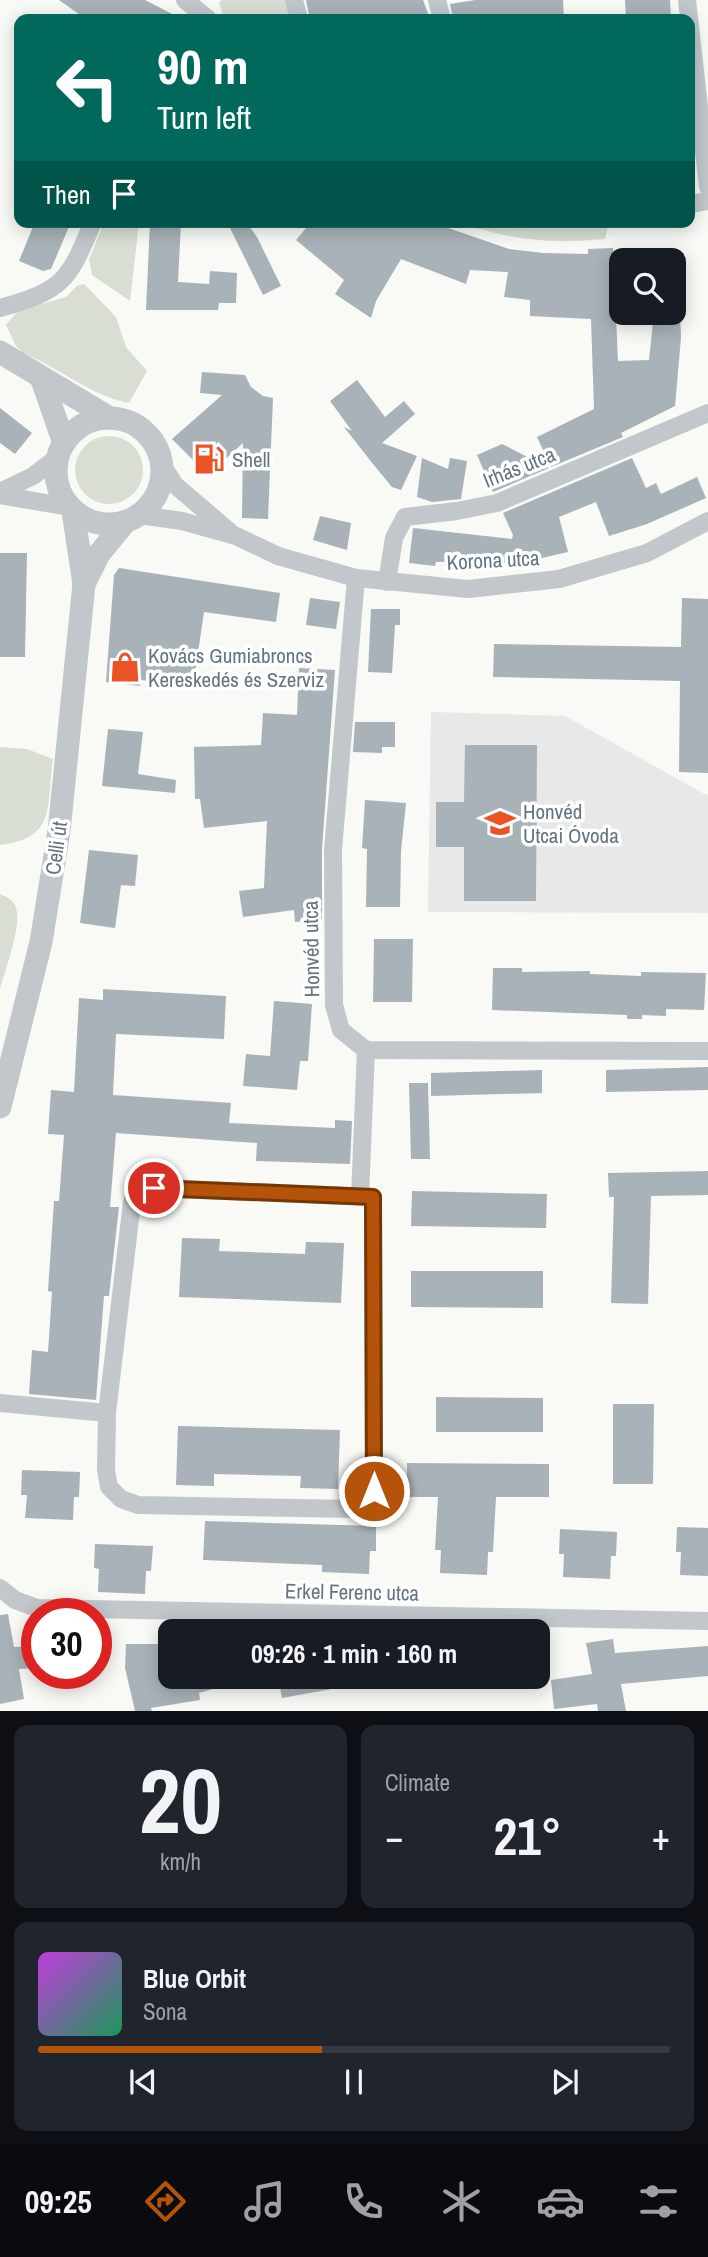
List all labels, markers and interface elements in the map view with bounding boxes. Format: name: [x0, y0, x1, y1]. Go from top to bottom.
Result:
text: 90 m: [157, 33, 249, 99]
icon: left: [42, 42, 133, 133]
text: Turn left: [157, 96, 251, 139]
icon: arrive: [105, 175, 143, 213]
text: Then: [42, 177, 91, 212]
map controls: [609, 248, 686, 325]
button: search: [609, 248, 686, 325]
street label: Irhás utca: [479, 439, 560, 495]
fuel station icon: Shell: [192, 442, 226, 476]
place label: Shell: [232, 445, 270, 474]
street label: Korona utca: [446, 543, 541, 577]
place label: Kovács Gumiabroncs Kereskedés és Szerviz: [148, 641, 324, 694]
shop icon: Kovács Gumiabroncs Kereskedés és Szerviz: [108, 650, 142, 684]
place label: Honvéd Utcai Óvoda: [523, 797, 619, 850]
school or university icon: Honvéd Utcai Óvoda: [483, 806, 517, 840]
street label: Celli út: [38, 819, 74, 877]
street label: Honvéd utca: [296, 900, 326, 998]
pin: [124, 1158, 184, 1218]
icon: arrive: [135, 1169, 173, 1207]
position arrow: [337, 1454, 411, 1528]
street label: Erkel Ferenc utca: [285, 1576, 420, 1608]
speed limit sign: 30: [21, 1598, 112, 1689]
text: 09:26 · 1 min · 160 m: [251, 1636, 457, 1671]
text: 20: [139, 1739, 222, 1861]
text: Climate: [385, 1767, 450, 1798]
text: 21°: [493, 1801, 562, 1871]
text: −: [385, 1811, 403, 1862]
text: +: [652, 1811, 670, 1862]
text: km/h: [160, 1846, 201, 1877]
text: Blue Orbit: [143, 1961, 246, 1996]
text: Sona: [143, 1996, 187, 2027]
icon: previous: [124, 2063, 162, 2101]
icon: pause: [335, 2063, 373, 2101]
icon: next: [546, 2063, 584, 2101]
icon: directions: [141, 2177, 190, 2226]
icon: music: [240, 2177, 289, 2226]
icon: phone: [339, 2177, 388, 2226]
icon: climate: [437, 2177, 486, 2226]
icon: car: [536, 2177, 585, 2226]
icon: filters: [634, 2177, 683, 2226]
text: 09:25: [25, 2180, 92, 2223]

